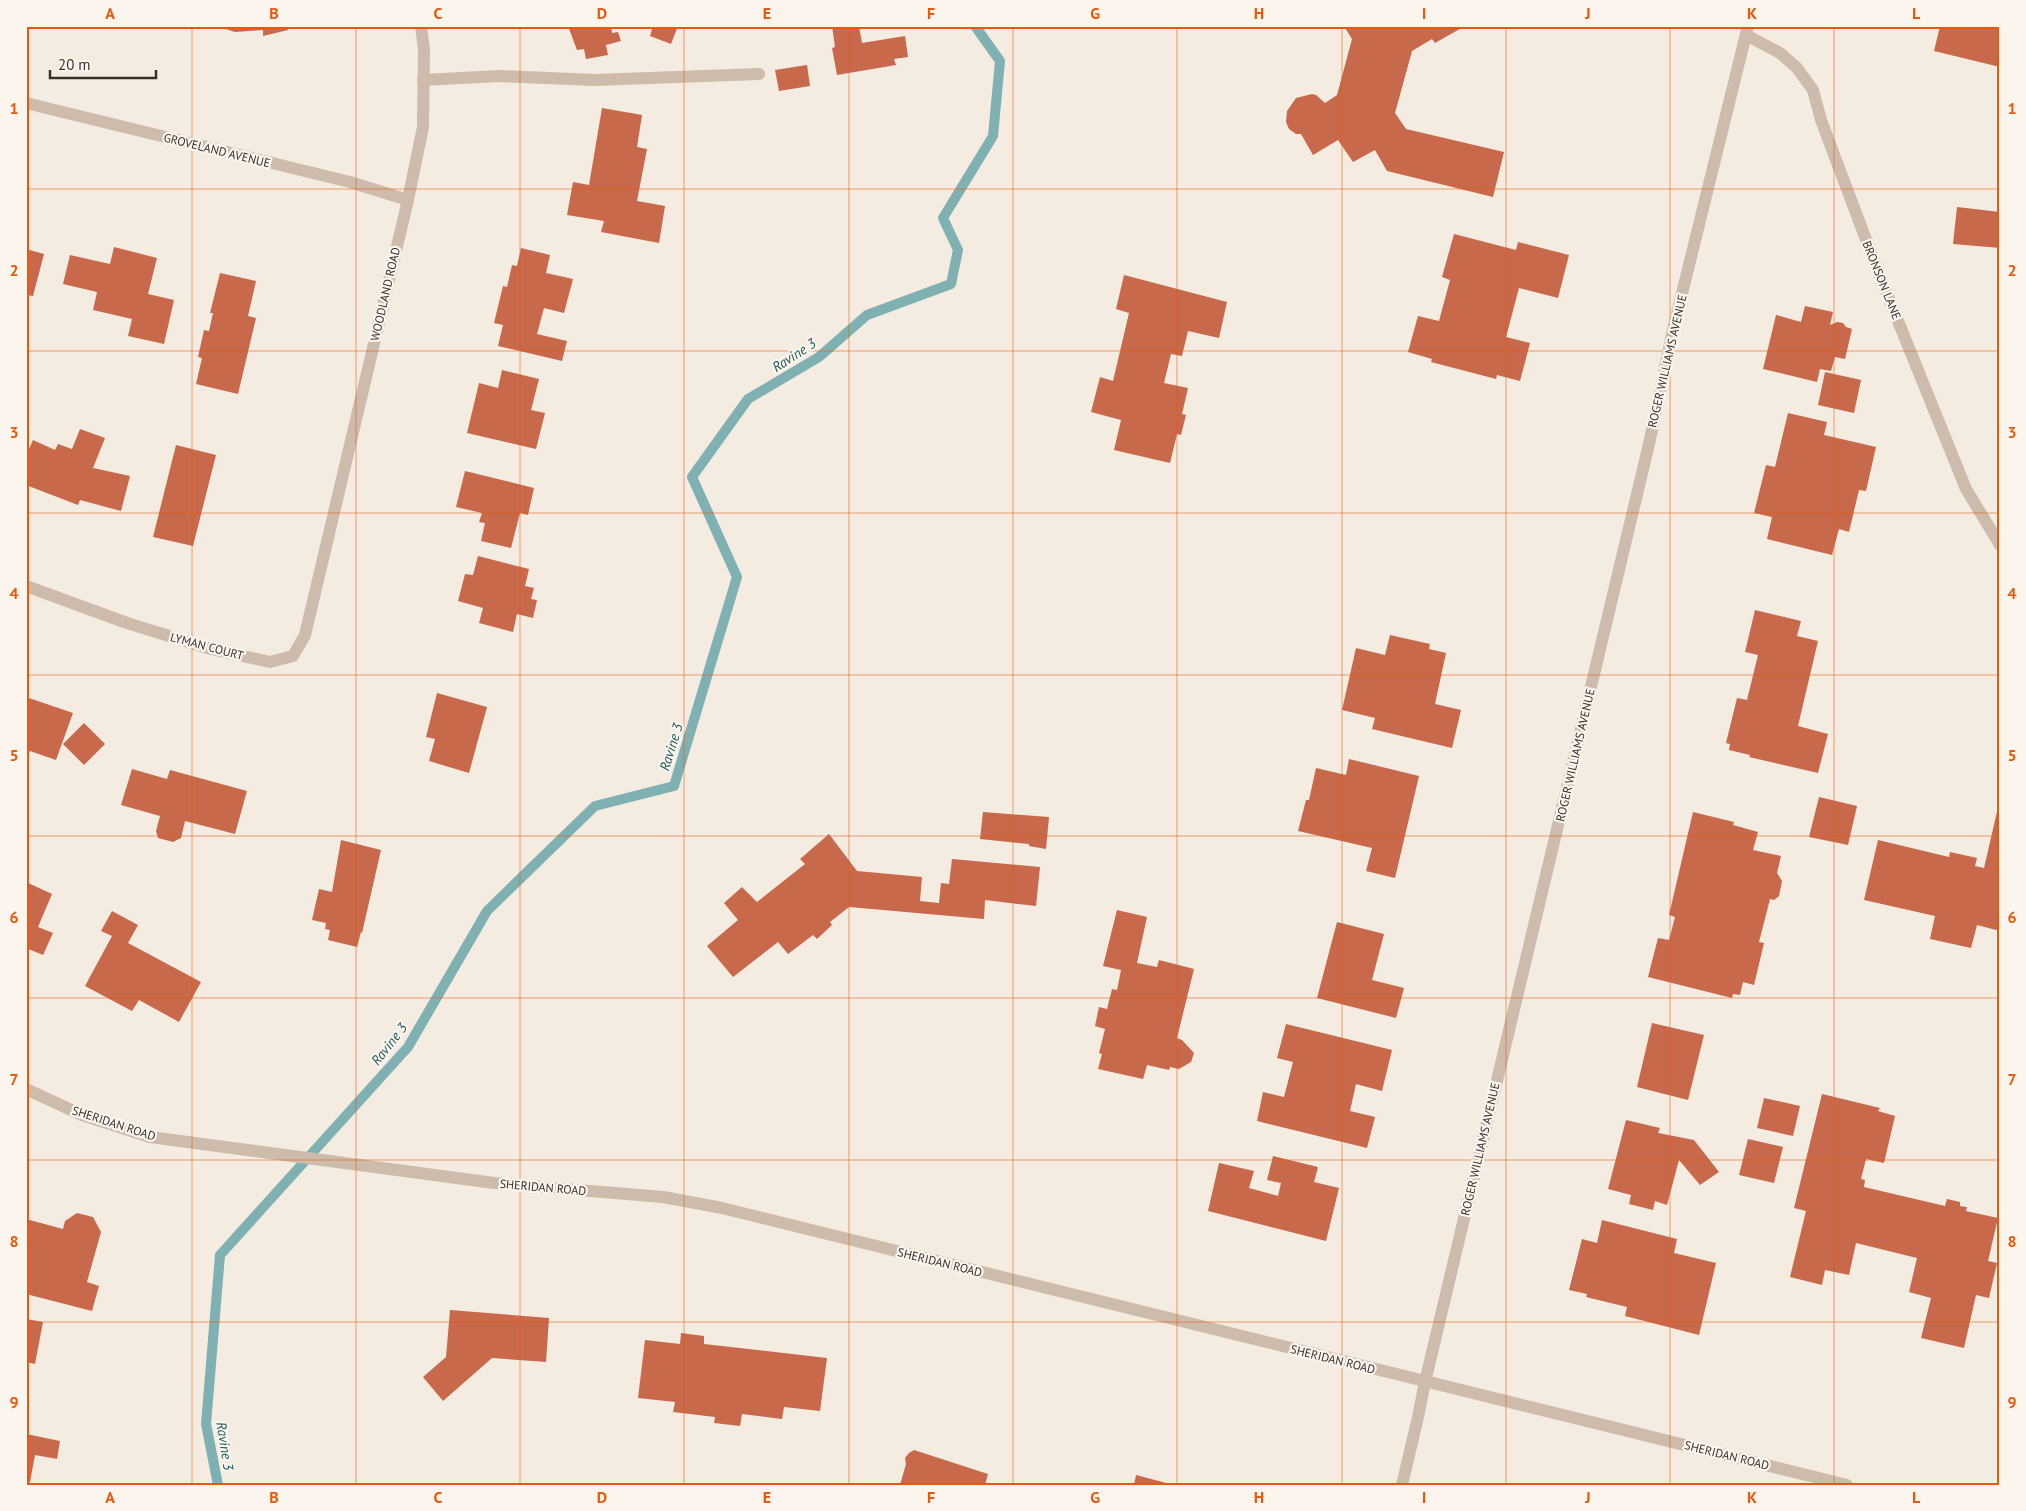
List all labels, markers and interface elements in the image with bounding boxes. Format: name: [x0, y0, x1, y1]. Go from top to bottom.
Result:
text: A: [105, 3, 115, 23]
text: B: [269, 3, 279, 23]
text: C: [434, 3, 443, 23]
text: D: [597, 3, 607, 23]
text: E: [763, 3, 771, 23]
text: F: [927, 3, 935, 23]
text: G: [1090, 3, 1100, 23]
text: H: [1254, 3, 1264, 23]
text: I: [1422, 3, 1426, 23]
text: J: [1584, 3, 1591, 23]
text: K: [1747, 3, 1757, 23]
text: L: [1912, 3, 1921, 23]
scale bar: [50, 48, 156, 80]
text: 20 m: [58, 55, 91, 74]
text: 1: [9, 98, 19, 118]
text: 1: [2007, 98, 2017, 118]
street label: GROVELAND AVENUE: [162, 130, 272, 170]
street label: BRONSON LANE: [1859, 238, 1905, 322]
street label: WOODLAND ROAD: [367, 246, 403, 342]
text: 2: [9, 260, 19, 280]
text: 2: [2007, 260, 2017, 280]
street label: ROGER WILLIAMS AVENUE: [1644, 293, 1690, 429]
water label: Ravine 3: [769, 334, 820, 376]
text: 3: [9, 422, 19, 442]
text: 3: [2007, 422, 2017, 442]
text: 4: [9, 583, 19, 603]
text: 4: [2007, 583, 2017, 603]
street label: LYMAN COURT: [169, 629, 246, 663]
street label: ROGER WILLIAMS AVENUE: [1552, 687, 1598, 823]
water label: Ravine 3: [655, 720, 687, 773]
text: 5: [9, 745, 19, 765]
text: 5: [2007, 745, 2017, 765]
text: 6: [9, 907, 19, 927]
text: 6: [2007, 907, 2017, 927]
water label: Ravine 3: [367, 1019, 412, 1069]
text: 7: [9, 1069, 19, 1089]
text: 7: [2007, 1069, 2017, 1089]
street label: ROGER WILLIAMS AVENUE: [1457, 1081, 1503, 1217]
street label: SHERIDAN ROAD: [70, 1102, 158, 1144]
street label: SHERIDAN ROAD: [499, 1176, 587, 1198]
text: 8: [9, 1231, 19, 1251]
text: 8: [2007, 1231, 2017, 1251]
street label: SHERIDAN ROAD: [896, 1244, 984, 1280]
street label: SHERIDAN ROAD: [1289, 1341, 1377, 1377]
text: 9: [9, 1392, 19, 1412]
text: 9: [2007, 1392, 2017, 1412]
water label: Ravine 3: [212, 1420, 238, 1472]
street label: SHERIDAN ROAD: [1683, 1437, 1771, 1473]
text: A: [105, 1487, 115, 1507]
text: B: [269, 1487, 279, 1507]
text: C: [434, 1487, 443, 1507]
text: D: [597, 1487, 607, 1507]
text: E: [763, 1487, 771, 1507]
text: F: [927, 1487, 935, 1507]
text: G: [1090, 1487, 1100, 1507]
text: H: [1254, 1487, 1264, 1507]
text: I: [1422, 1487, 1426, 1507]
text: J: [1584, 1487, 1591, 1507]
text: K: [1747, 1487, 1757, 1507]
text: L: [1912, 1487, 1921, 1507]

